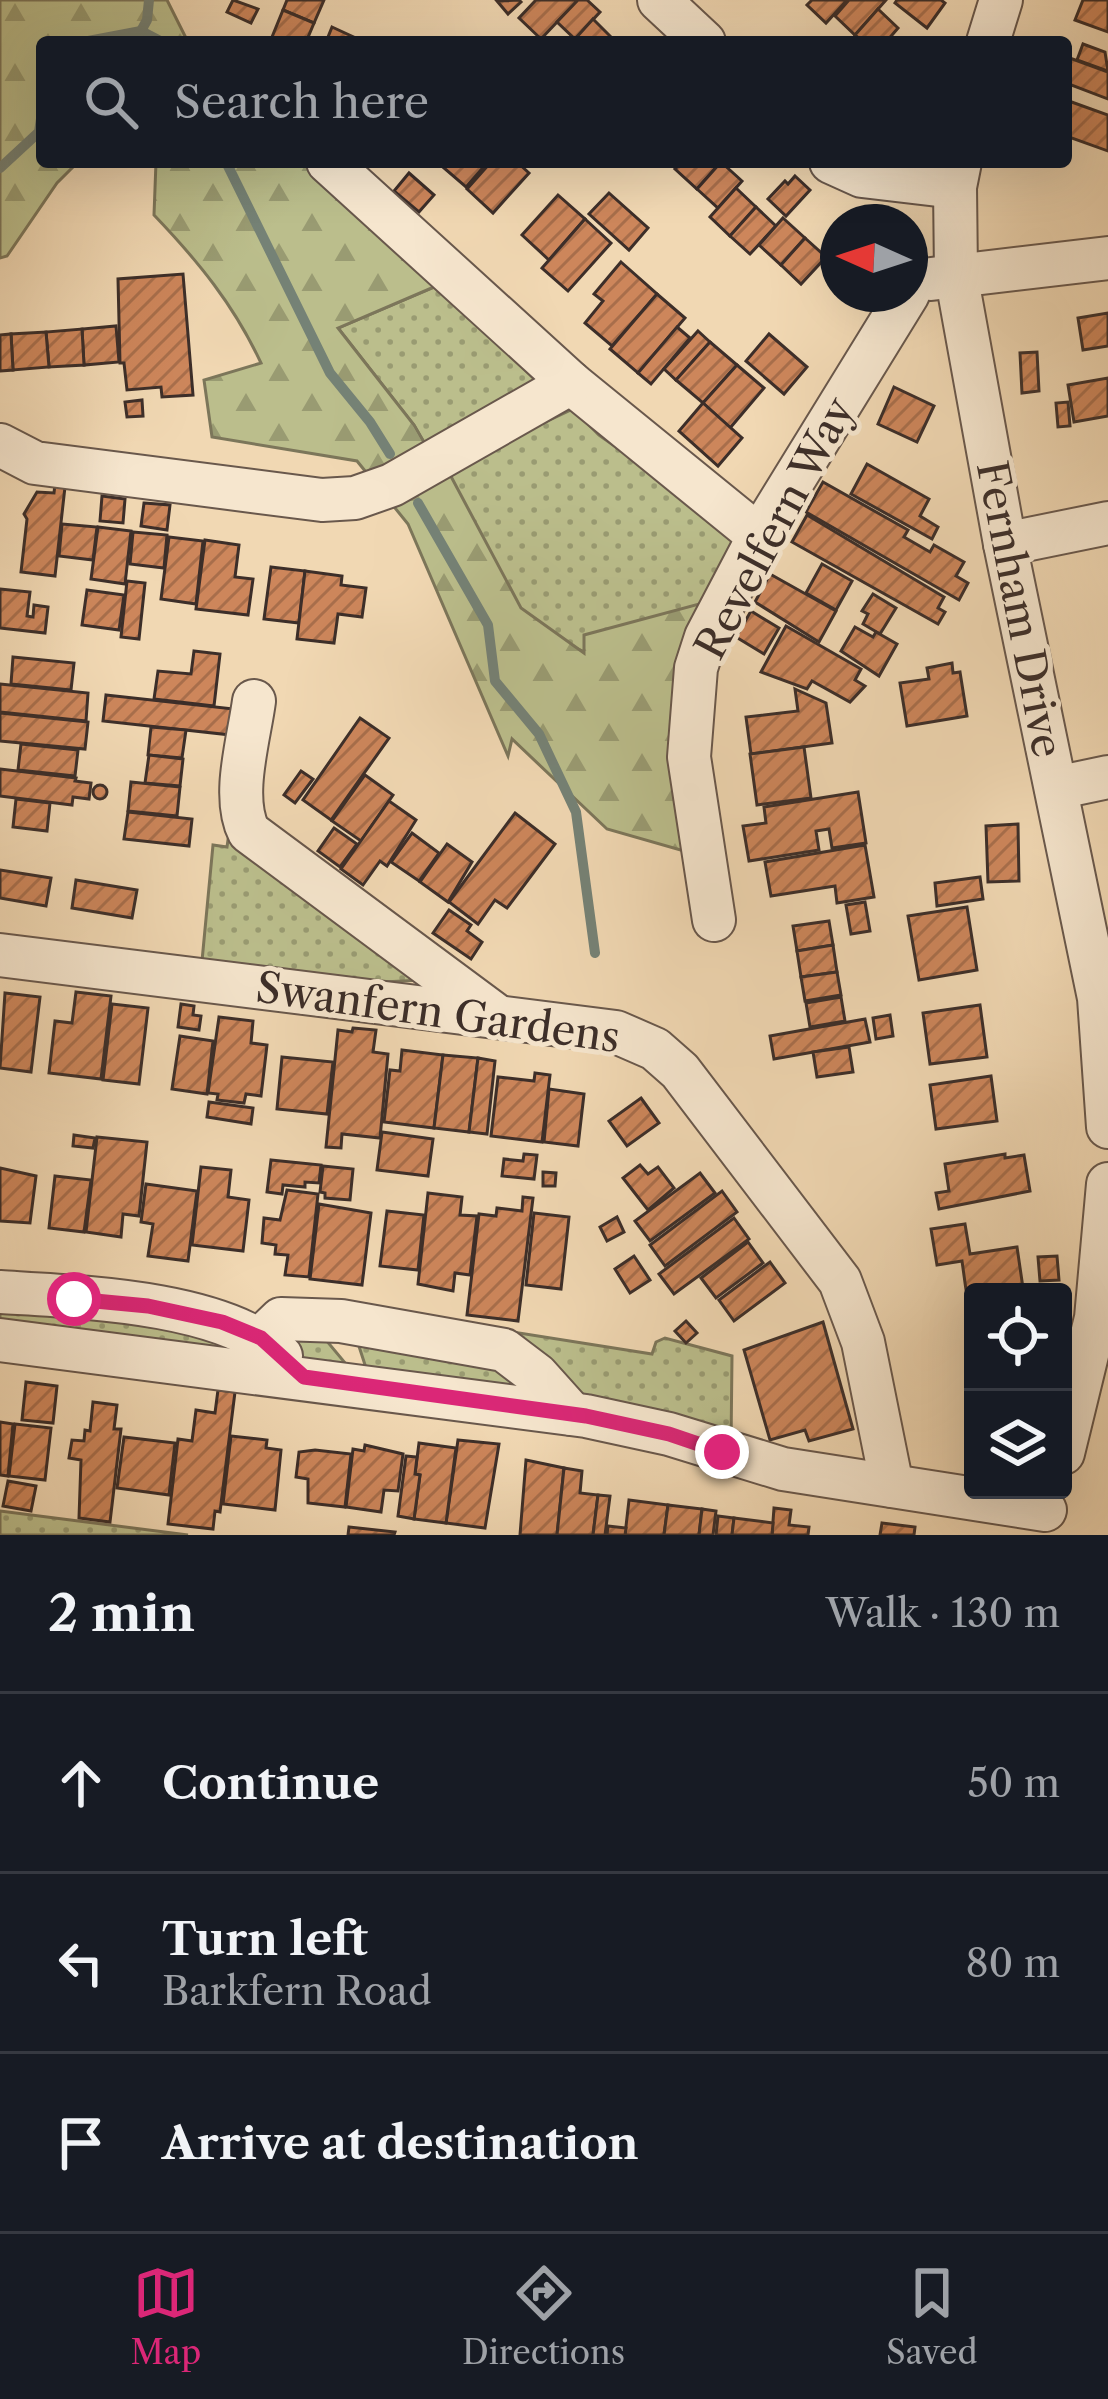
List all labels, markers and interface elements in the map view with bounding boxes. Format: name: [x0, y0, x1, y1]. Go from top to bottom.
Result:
search box: [36, 36, 1072, 168]
icon: search: [78, 69, 144, 135]
text: Search here: [174, 74, 429, 130]
north arrow: [820, 204, 928, 312]
street label: Revelfern Way: [683, 388, 865, 668]
street label: Fernham Drive: [966, 456, 1074, 762]
street label: Swanfern Gardens: [253, 961, 623, 1063]
route start: [47, 1272, 101, 1326]
map controls: [964, 1283, 1072, 1499]
button: locate: [964, 1283, 1072, 1391]
button: layers: [964, 1391, 1072, 1499]
route end: [695, 1425, 749, 1479]
text: 2 min: [48, 1582, 195, 1644]
text: Walk · 130 m: [826, 1589, 1060, 1637]
icon: ahead: [48, 1750, 114, 1816]
text: Continue: [162, 1755, 379, 1811]
text: 50 m: [967, 1759, 1060, 1807]
text: Turn left: [162, 1911, 368, 1967]
icon: left: [48, 1930, 114, 1996]
text: 80 m: [965, 1939, 1060, 1987]
text: Barkfern Road: [162, 1967, 432, 2015]
icon: arrive: [48, 2110, 114, 2176]
text: Arrive at destination: [162, 2115, 639, 2171]
tab: Map: [130, 2260, 201, 2373]
tab: Directions: [462, 2260, 625, 2373]
tab: Saved: [886, 2260, 978, 2373]

